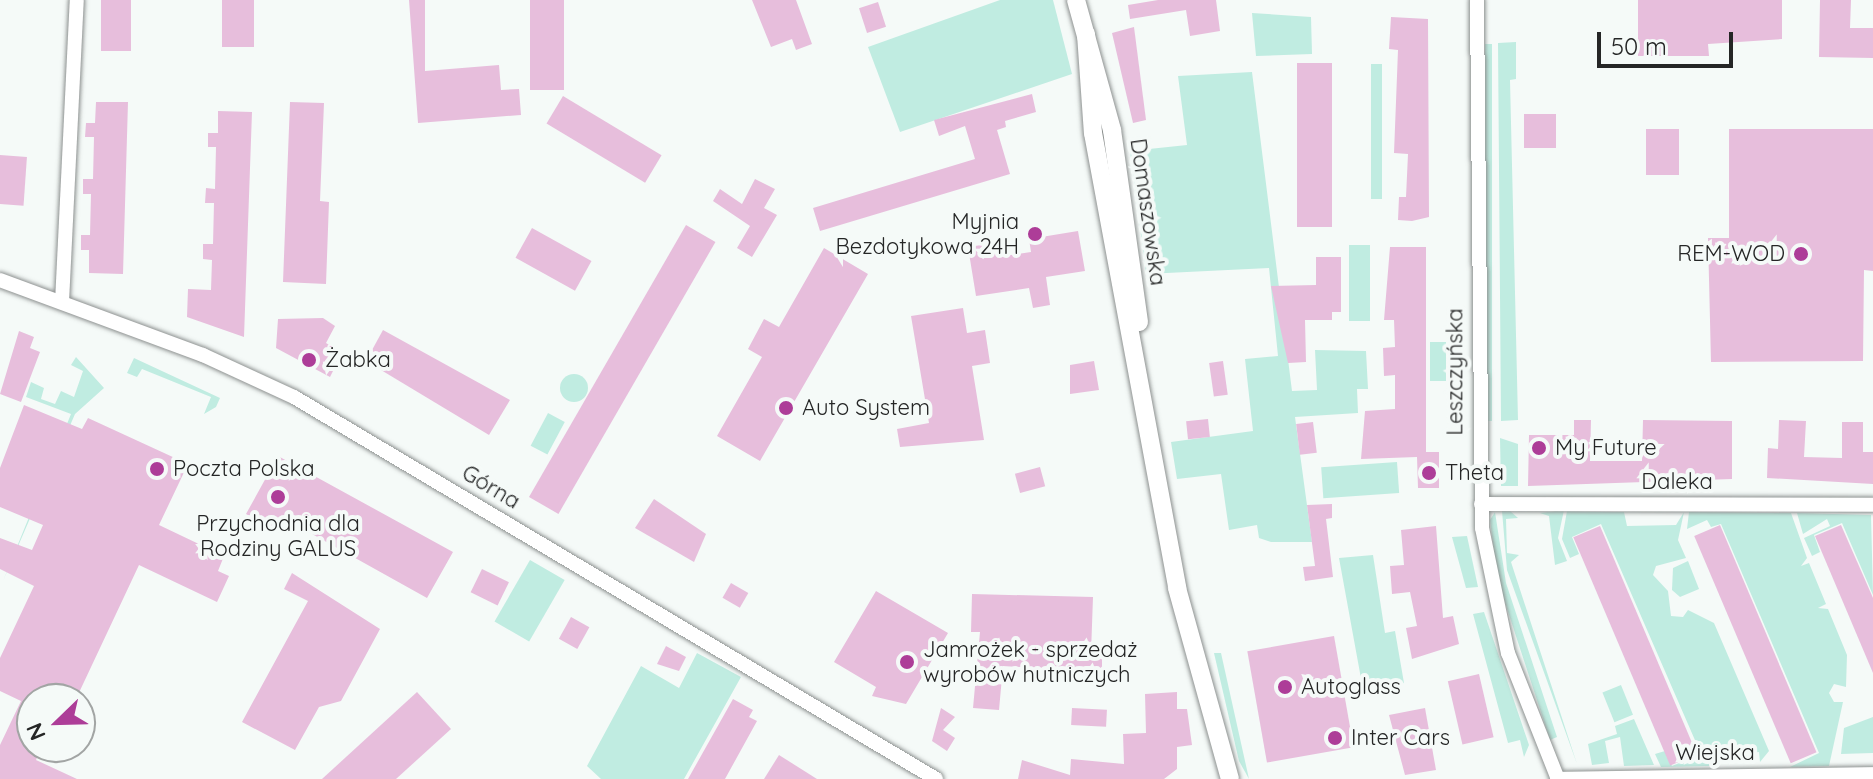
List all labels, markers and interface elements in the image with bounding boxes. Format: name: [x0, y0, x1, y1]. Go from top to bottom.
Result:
scale bar: [1601, 16, 1737, 66]
text: 50 m: [1611, 31, 1667, 61]
street label: Domaszowska: [1125, 137, 1171, 287]
place label: Myjnia Bezdotykowa 24H: [836, 208, 1019, 260]
marker: Myjnia Bezdotykowa 24H: [1026, 225, 1044, 243]
place label: REM-WOD: [1677, 241, 1785, 267]
marker: REM-WOD: [1792, 245, 1810, 263]
street label: Leszczyńska: [1442, 308, 1468, 436]
place label: Żabka: [325, 347, 391, 373]
marker: Żabka: [300, 351, 318, 369]
place label: Auto System: [802, 395, 930, 421]
marker: Auto System: [777, 399, 795, 417]
place label: My Future: [1555, 435, 1657, 461]
marker: My Future: [1530, 439, 1548, 457]
place label: Poczta Polska: [173, 456, 314, 482]
street label: Górna: [457, 459, 525, 515]
marker: Poczta Polska: [148, 460, 166, 478]
place label: Theta: [1445, 460, 1504, 486]
marker: Theta: [1420, 464, 1438, 482]
street label: Daleka: [1641, 469, 1713, 495]
marker: Przychodnia dla Rodziny GALUS: [269, 488, 287, 506]
place label: Przychodnia dla Rodziny GALUS: [196, 510, 360, 562]
place label: Jamrożek - sprzedaż wyrobów hutniczych: [923, 636, 1138, 688]
marker: Jamrożek - sprzedaż wyrobów hutniczych: [898, 653, 916, 671]
place label: Autoglass: [1301, 674, 1401, 700]
marker: Autoglass: [1276, 678, 1294, 696]
north arrow: [16, 683, 96, 763]
text: N: [20, 719, 52, 745]
place label: Inter Cars: [1351, 725, 1450, 751]
marker: Inter Cars: [1326, 729, 1344, 747]
street label: Wiejska: [1675, 740, 1755, 766]

